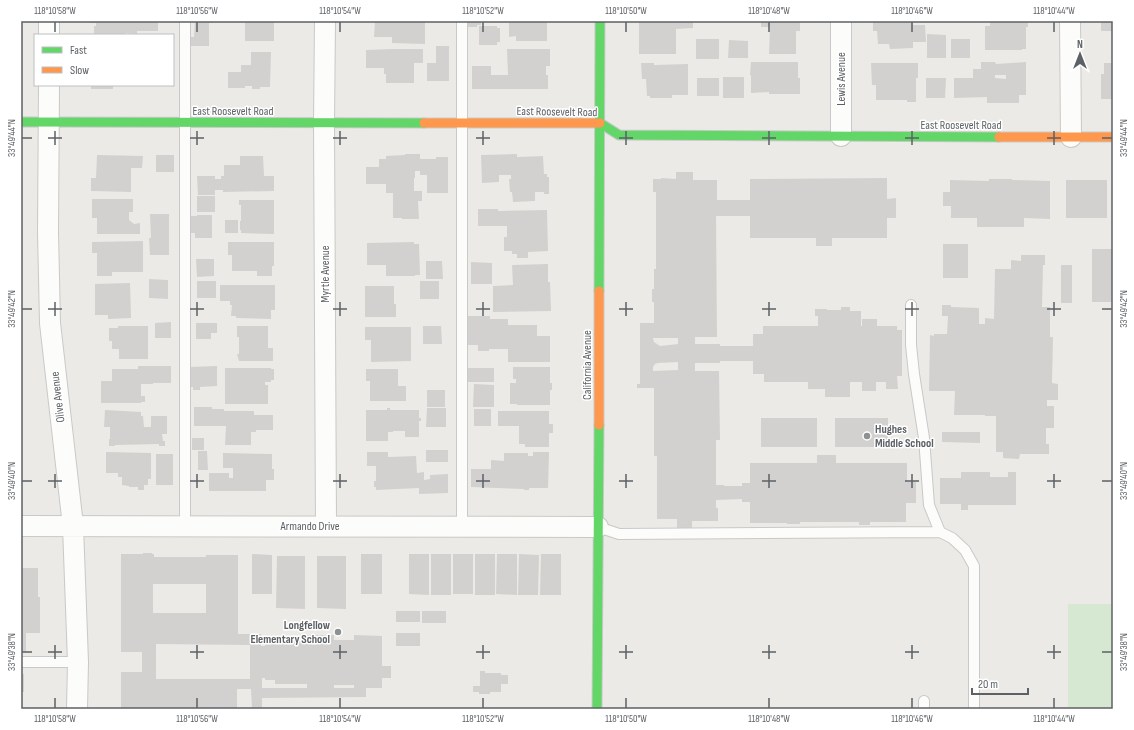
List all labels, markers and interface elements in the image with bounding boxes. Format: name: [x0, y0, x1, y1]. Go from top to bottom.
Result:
text: 118°10'58"W: [34, 5, 76, 17]
text: 118°10'56"W: [176, 5, 218, 17]
text: 118°10'54"W: [319, 5, 361, 17]
text: 118°10'52"W: [462, 5, 504, 17]
text: 118°10'50"W: [605, 5, 647, 17]
text: 118°10'48"W: [748, 5, 790, 17]
text: 118°10'46"W: [891, 5, 933, 17]
text: 118°10'44"W: [1033, 5, 1075, 17]
legend: [34, 34, 174, 86]
north arrow: [1060, 34, 1100, 74]
text: N: [1077, 38, 1083, 51]
text: Fast: [70, 43, 87, 58]
street label: Lewis Avenue: [834, 52, 849, 106]
text: Slow: [70, 63, 89, 78]
street label: East Roosevelt Road: [193, 104, 273, 119]
street label: East Roosevelt Road: [516, 104, 598, 120]
street label: East Roosevelt Road: [921, 118, 1001, 133]
text: 33°49'44"N: [6, 119, 18, 157]
text: 33°49'44"N: [1118, 119, 1130, 157]
street label: Myrtle Avenue: [318, 245, 333, 303]
text: 33°49'42"N: [6, 290, 18, 328]
text: 33°49'42"N: [1118, 290, 1130, 328]
street label: California Avenue: [580, 330, 595, 400]
street label: Olive Avenue: [47, 370, 69, 423]
place label: Hughes Middle School: [875, 422, 934, 451]
marker: Hughes Middle School: [862, 431, 872, 441]
text: 33°49'40"N: [6, 462, 18, 500]
text: 33°49'40"N: [1118, 462, 1130, 500]
street label: Armando Drive: [279, 519, 340, 534]
place label: Longfellow Elementary School: [250, 618, 331, 647]
marker: Longfellow Elementary School: [333, 627, 343, 637]
text: 33°49'38"N: [6, 633, 18, 671]
text: 33°49'38"N: [1118, 633, 1130, 671]
scale bar: [972, 670, 1028, 696]
text: 20 m: [978, 677, 998, 692]
text: 118°10'58"W: [34, 713, 76, 725]
text: 118°10'56"W: [176, 713, 218, 725]
text: 118°10'54"W: [319, 713, 361, 725]
text: 118°10'52"W: [462, 713, 504, 725]
text: 118°10'50"W: [605, 713, 647, 725]
text: 118°10'48"W: [748, 713, 790, 725]
text: 118°10'46"W: [891, 713, 933, 725]
text: 118°10'44"W: [1033, 713, 1075, 725]

